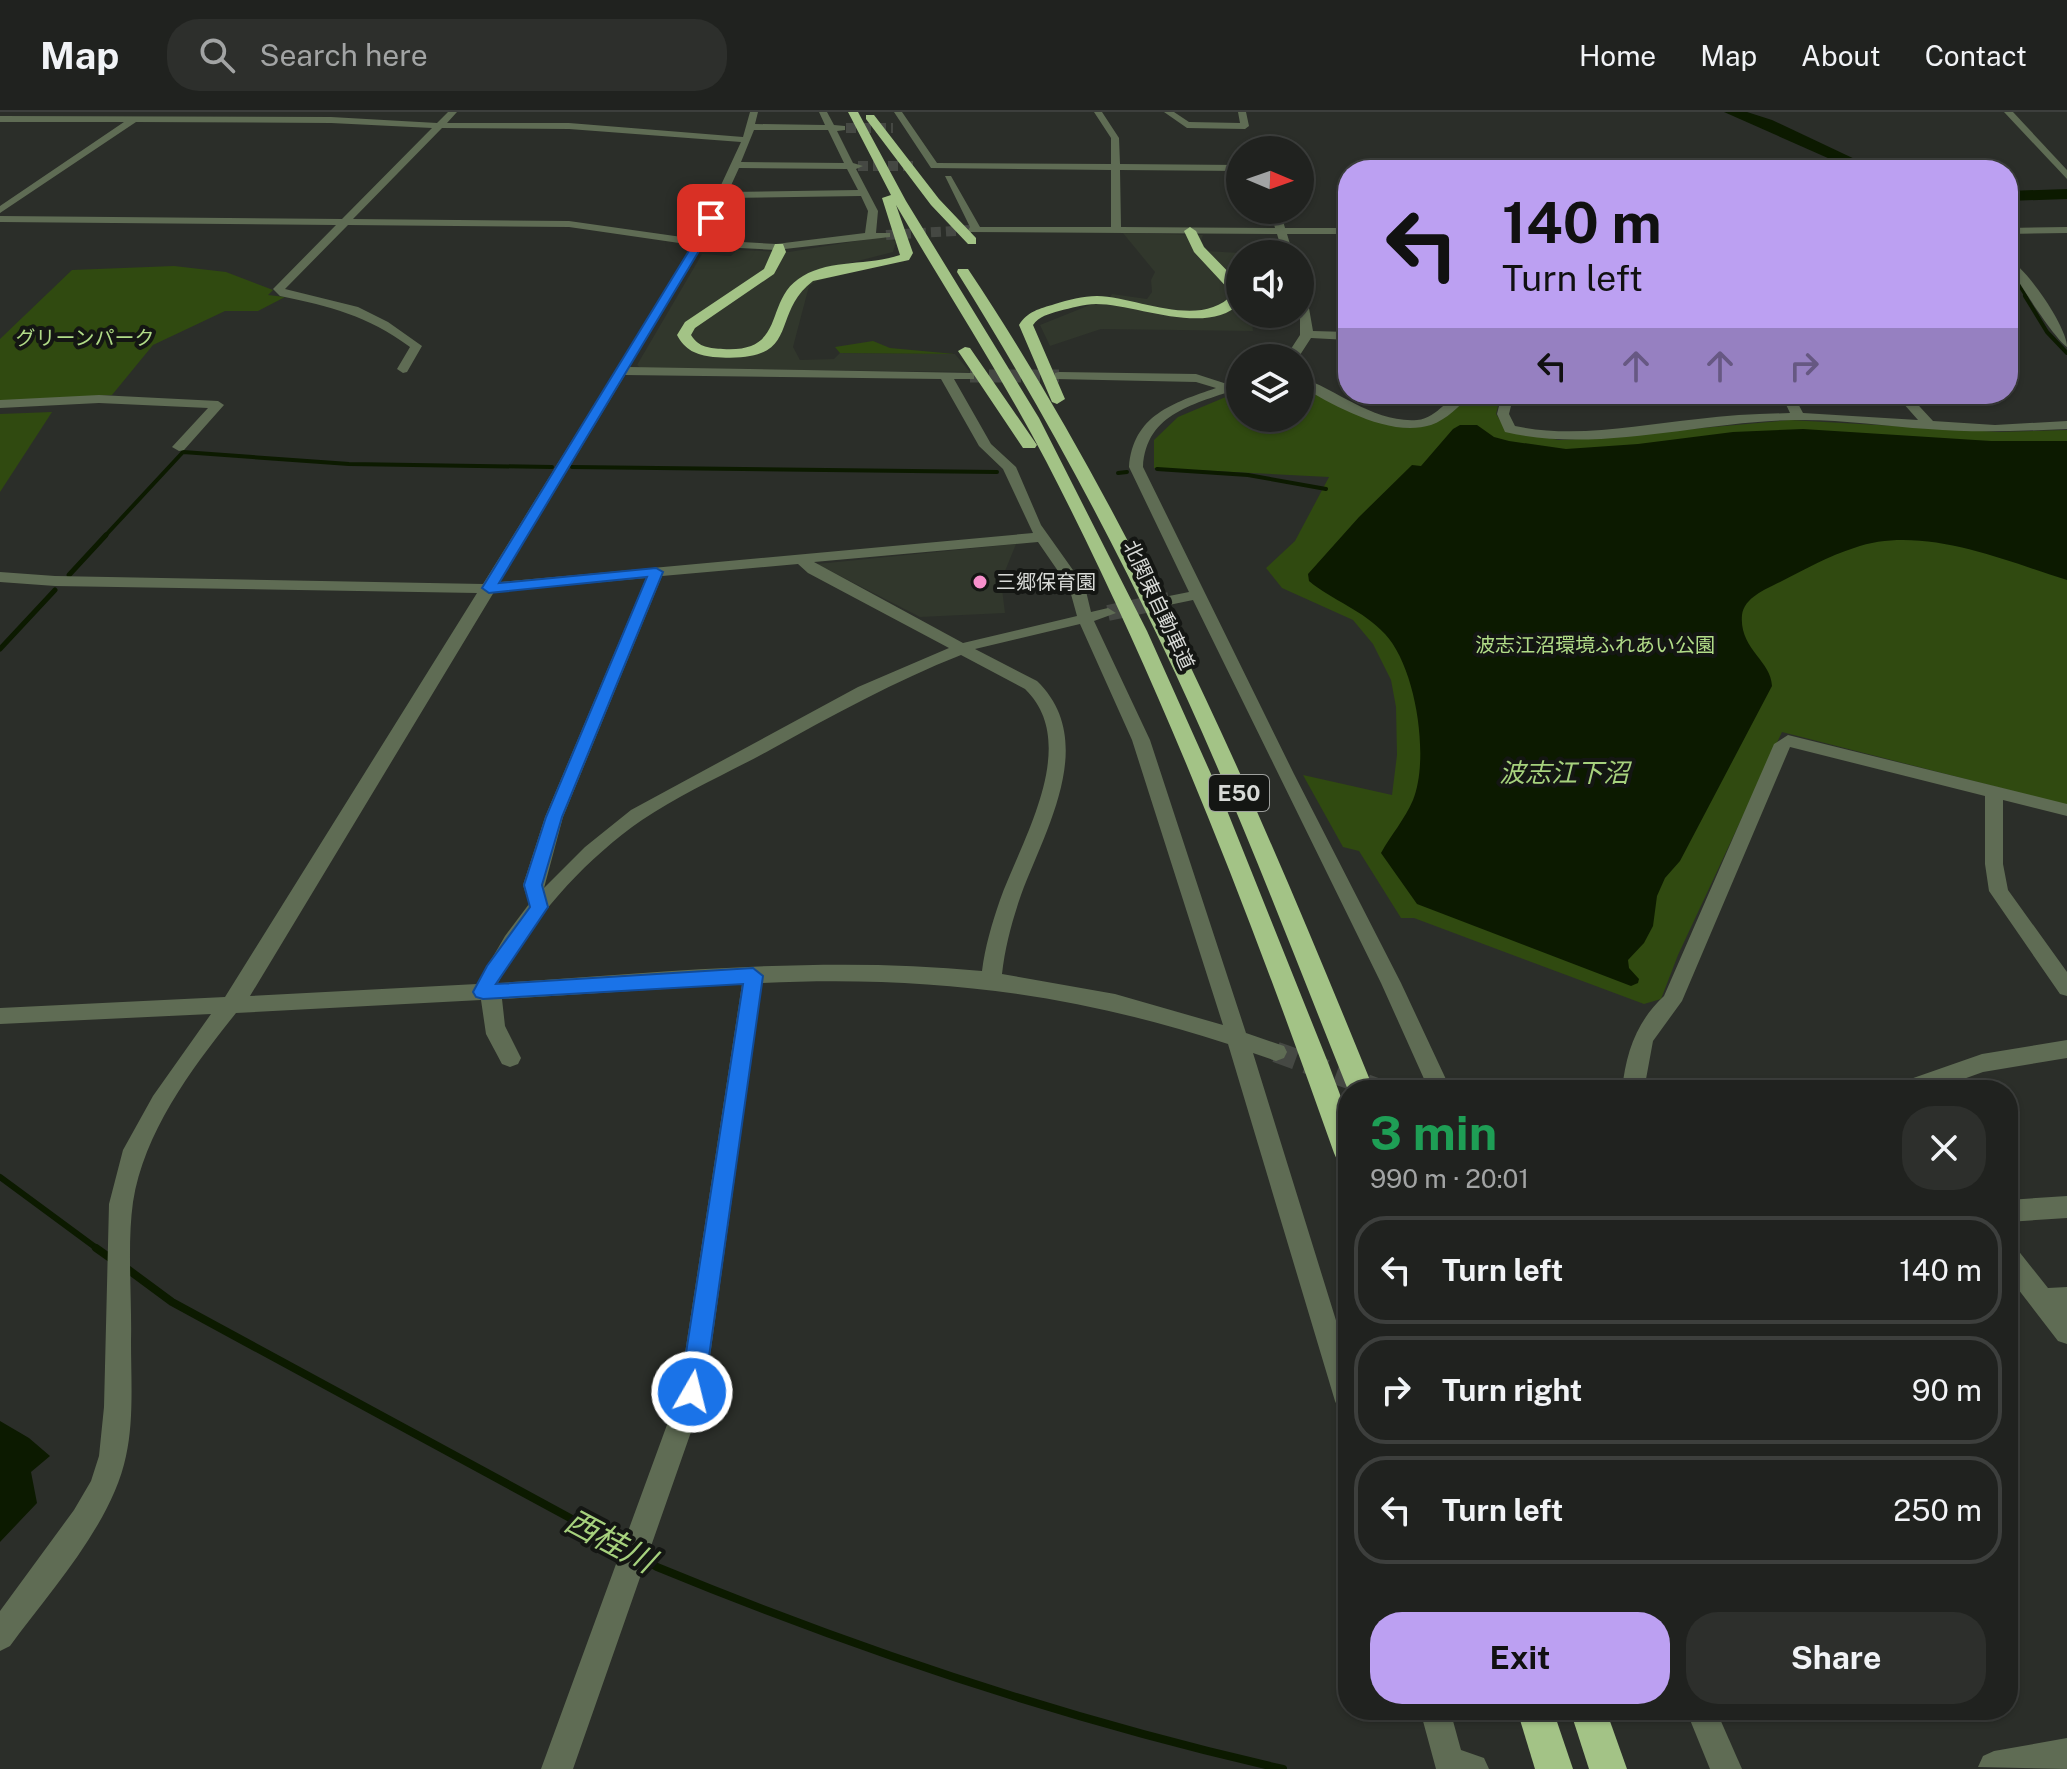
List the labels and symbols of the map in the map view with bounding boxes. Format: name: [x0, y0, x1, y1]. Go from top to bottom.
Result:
north arrow: [1226, 136, 1314, 224]
pin: [677, 184, 745, 252]
park label: グリーンパーク: [16, 326, 155, 350]
street label: 北関東自動車道: [1119, 536, 1199, 674]
place label: 三郷保育園: [996, 570, 1096, 594]
marker: 三郷保育園: [971, 573, 989, 591]
park label: 波志江沼環境ふれあい公園: [1475, 633, 1715, 657]
water label: 波志江下沼: [1499, 757, 1633, 788]
road number: E50: [1209, 775, 1269, 811]
position arrow: [650, 1350, 734, 1434]
water label: 西桂川: [559, 1502, 664, 1581]

